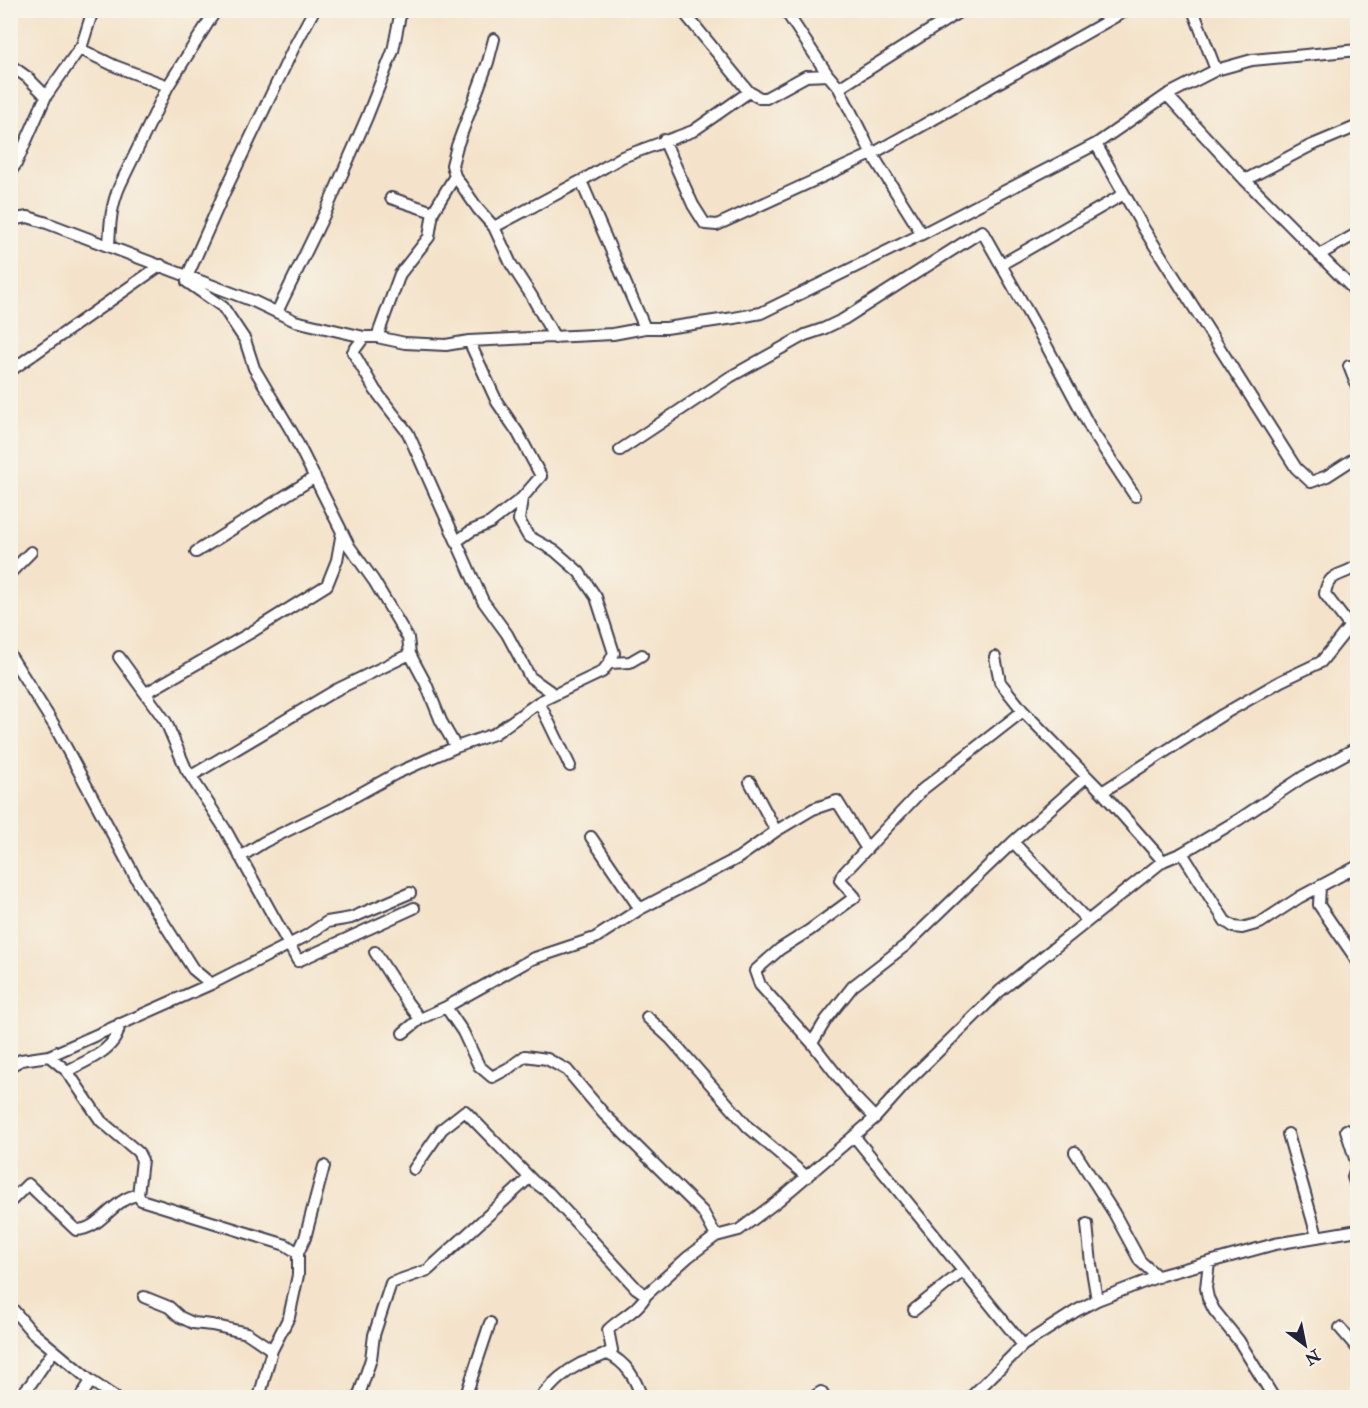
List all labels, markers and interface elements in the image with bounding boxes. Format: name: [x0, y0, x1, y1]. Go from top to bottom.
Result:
north arrow: [1275, 1315, 1335, 1375]
text: N: [1300, 1344, 1325, 1370]

